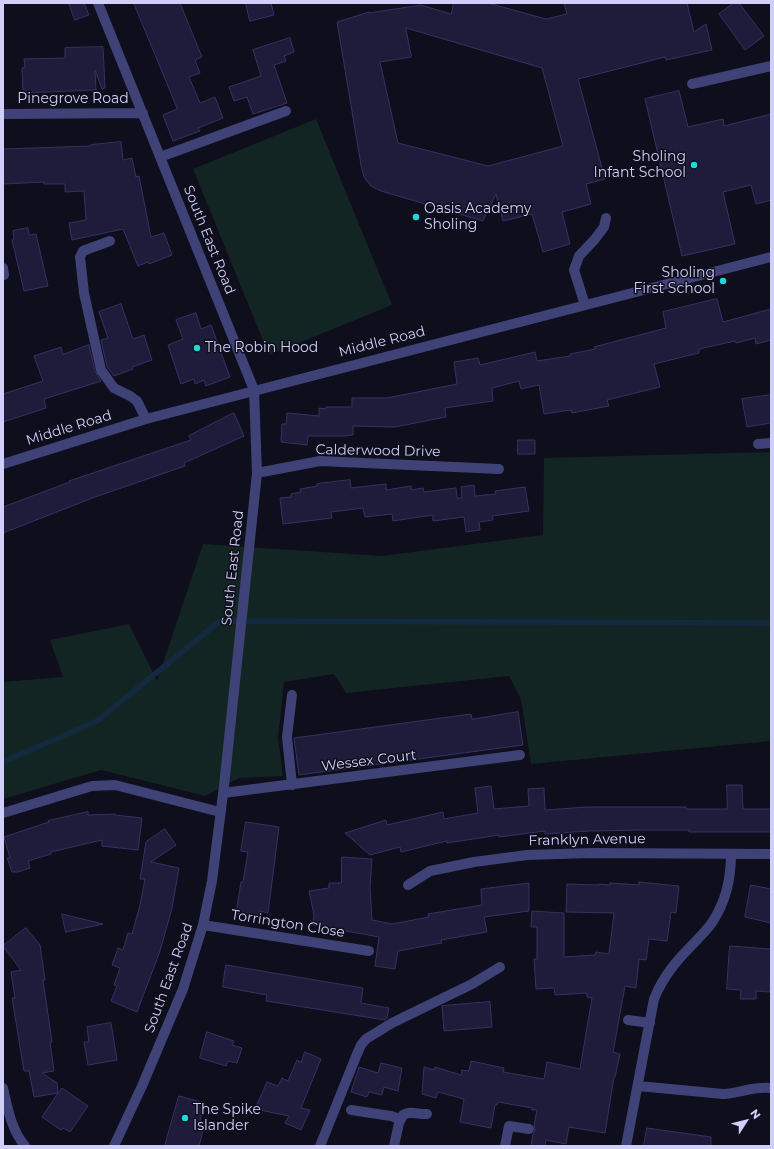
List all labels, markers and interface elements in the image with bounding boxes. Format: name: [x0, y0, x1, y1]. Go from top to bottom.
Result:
street label: Pinegrove Road: [17, 91, 129, 107]
place label: Sholing Infant School: [593, 149, 686, 182]
marker: Sholing Infant School: [689, 160, 699, 170]
street label: South East Road: [179, 183, 239, 297]
place label: Oasis Academy Sholing: [424, 201, 531, 234]
marker: Oasis Academy Sholing: [411, 212, 421, 222]
place label: Sholing First School: [633, 265, 715, 298]
marker: Sholing First School: [718, 276, 728, 286]
street label: Middle Road: [337, 323, 427, 361]
place label: The Robin Hood: [205, 340, 318, 356]
marker: The Robin Hood: [192, 343, 202, 353]
street label: Middle Road: [24, 407, 114, 449]
street label: Calderwood Drive: [315, 442, 441, 460]
street label: South East Road: [219, 509, 247, 627]
street label: Wessex Court: [321, 747, 417, 775]
street label: Franklyn Avenue: [528, 831, 646, 849]
street label: Torrington Close: [230, 907, 346, 941]
street label: South East Road: [141, 921, 197, 1035]
north arrow: [726, 1101, 766, 1141]
place label: The Spike Islander: [193, 1102, 261, 1134]
text: N: [747, 1106, 764, 1122]
marker: The Spike Islander: [180, 1113, 190, 1123]

